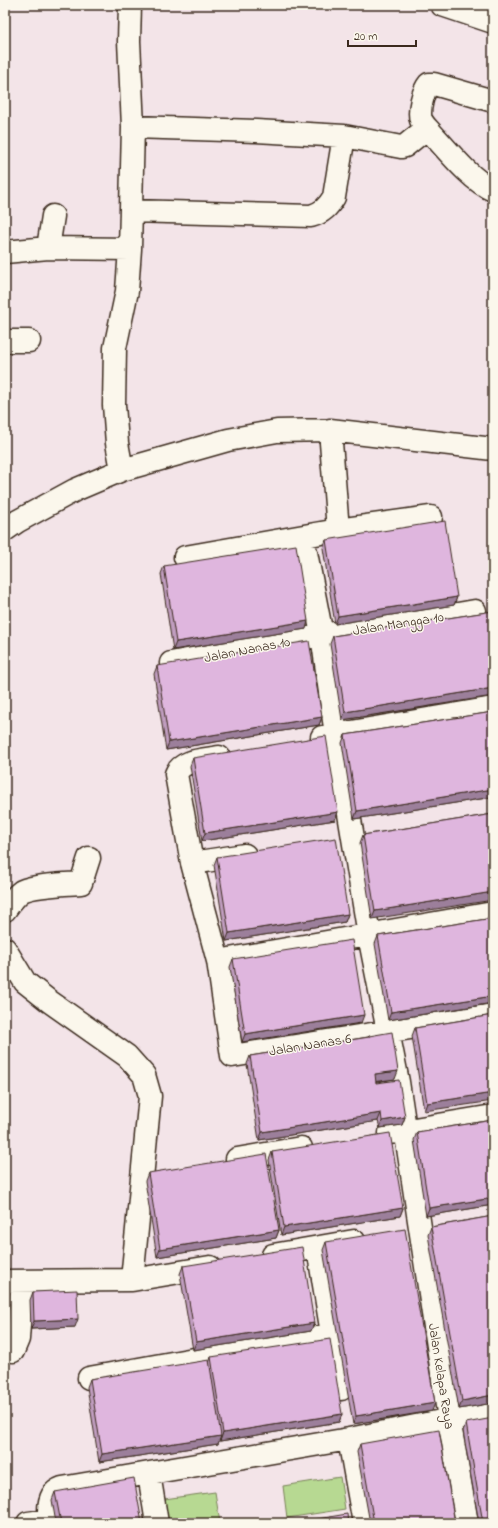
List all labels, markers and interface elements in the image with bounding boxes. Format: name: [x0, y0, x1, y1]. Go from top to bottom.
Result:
scale bar: [348, 22, 416, 48]
text: 20 m: [354, 28, 377, 46]
street label: Jalan Mangga 10: [351, 607, 445, 643]
street label: Jalan Nanas 10: [202, 632, 292, 669]
street label: Jalan Nanas 6: [268, 1029, 353, 1062]
street label: Jalan Kelapa Raya: [421, 1322, 459, 1431]

